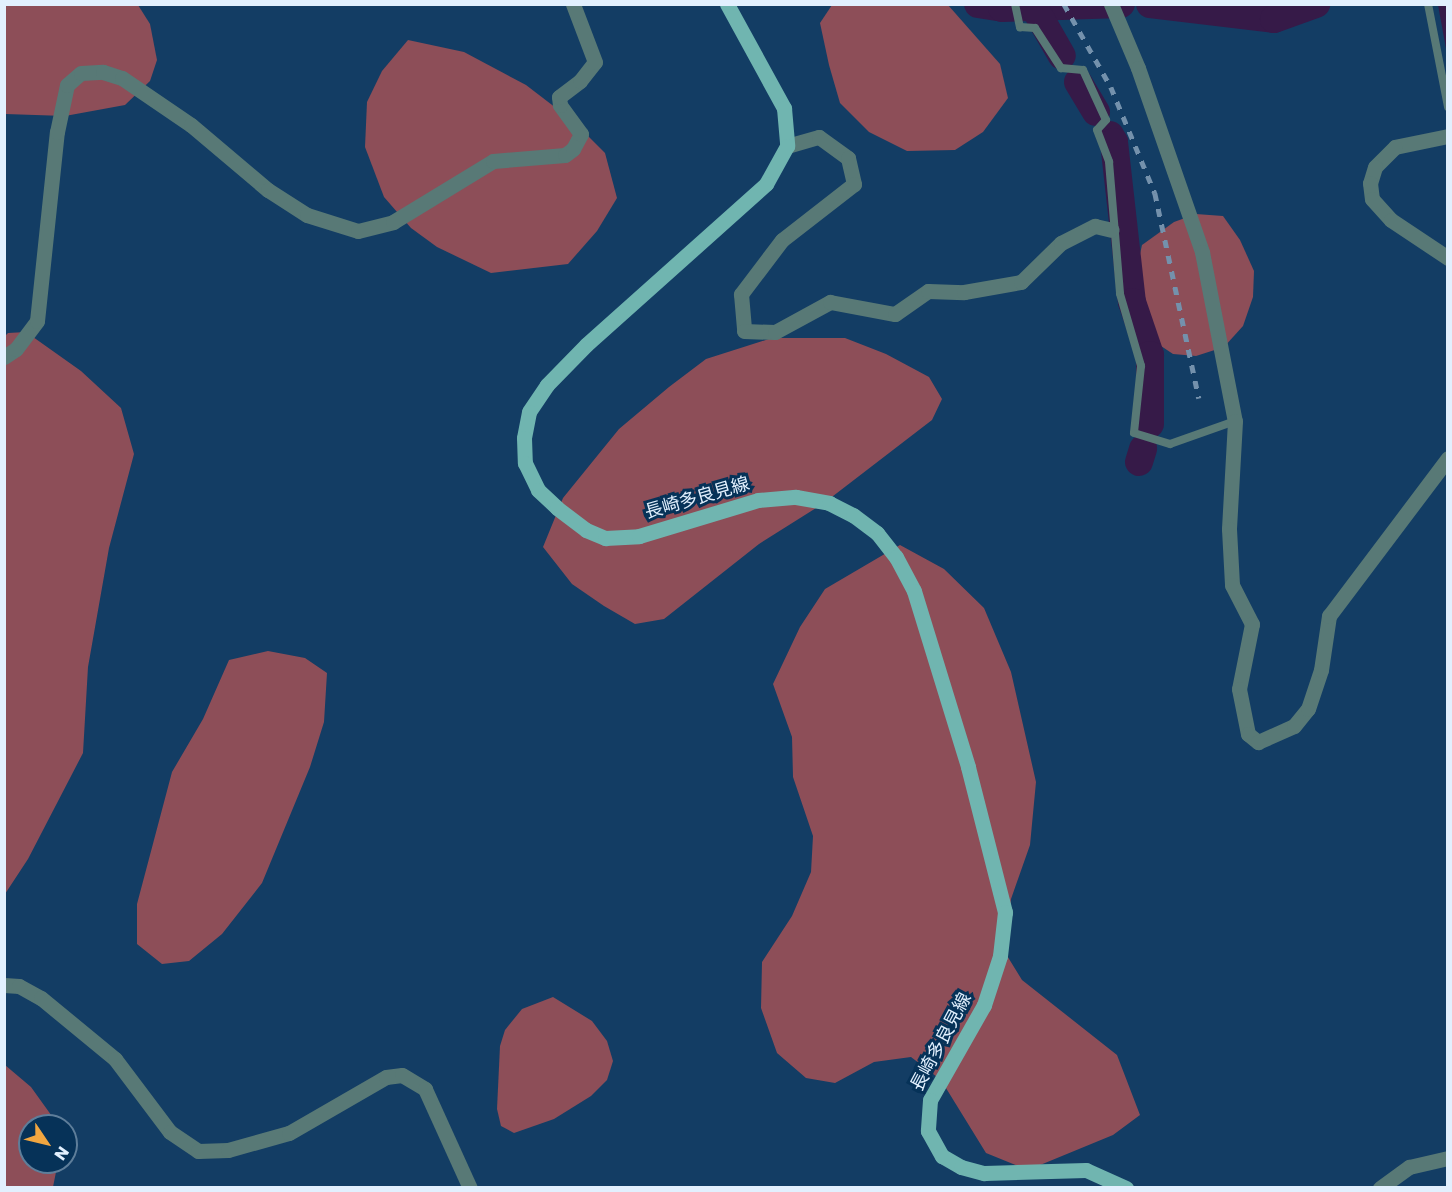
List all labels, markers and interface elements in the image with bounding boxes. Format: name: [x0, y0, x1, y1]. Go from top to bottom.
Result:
street label: 長崎多良見線: [642, 473, 752, 523]
street label: 長崎多良見線: [906, 989, 976, 1095]
north arrow: [18, 1114, 78, 1174]
text: N: [49, 1142, 74, 1165]

